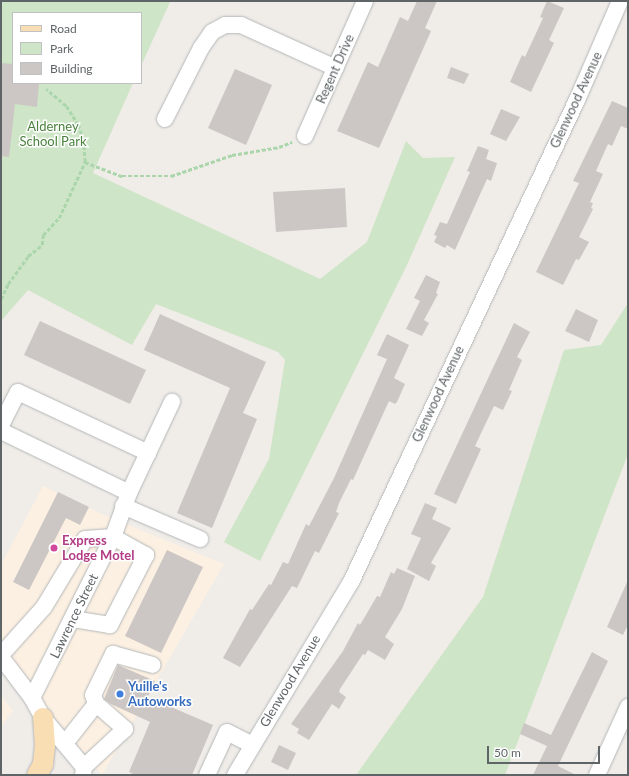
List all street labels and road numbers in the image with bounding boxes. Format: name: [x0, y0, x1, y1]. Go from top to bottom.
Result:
street label: Regent Drive: [313, 32, 357, 106]
street label: Glenwood Avenue: [547, 49, 605, 151]
street label: Glenwood Avenue: [409, 343, 467, 445]
street label: Lawrence Street: [47, 571, 101, 661]
street label: Glenwood Avenue: [256, 632, 324, 730]

